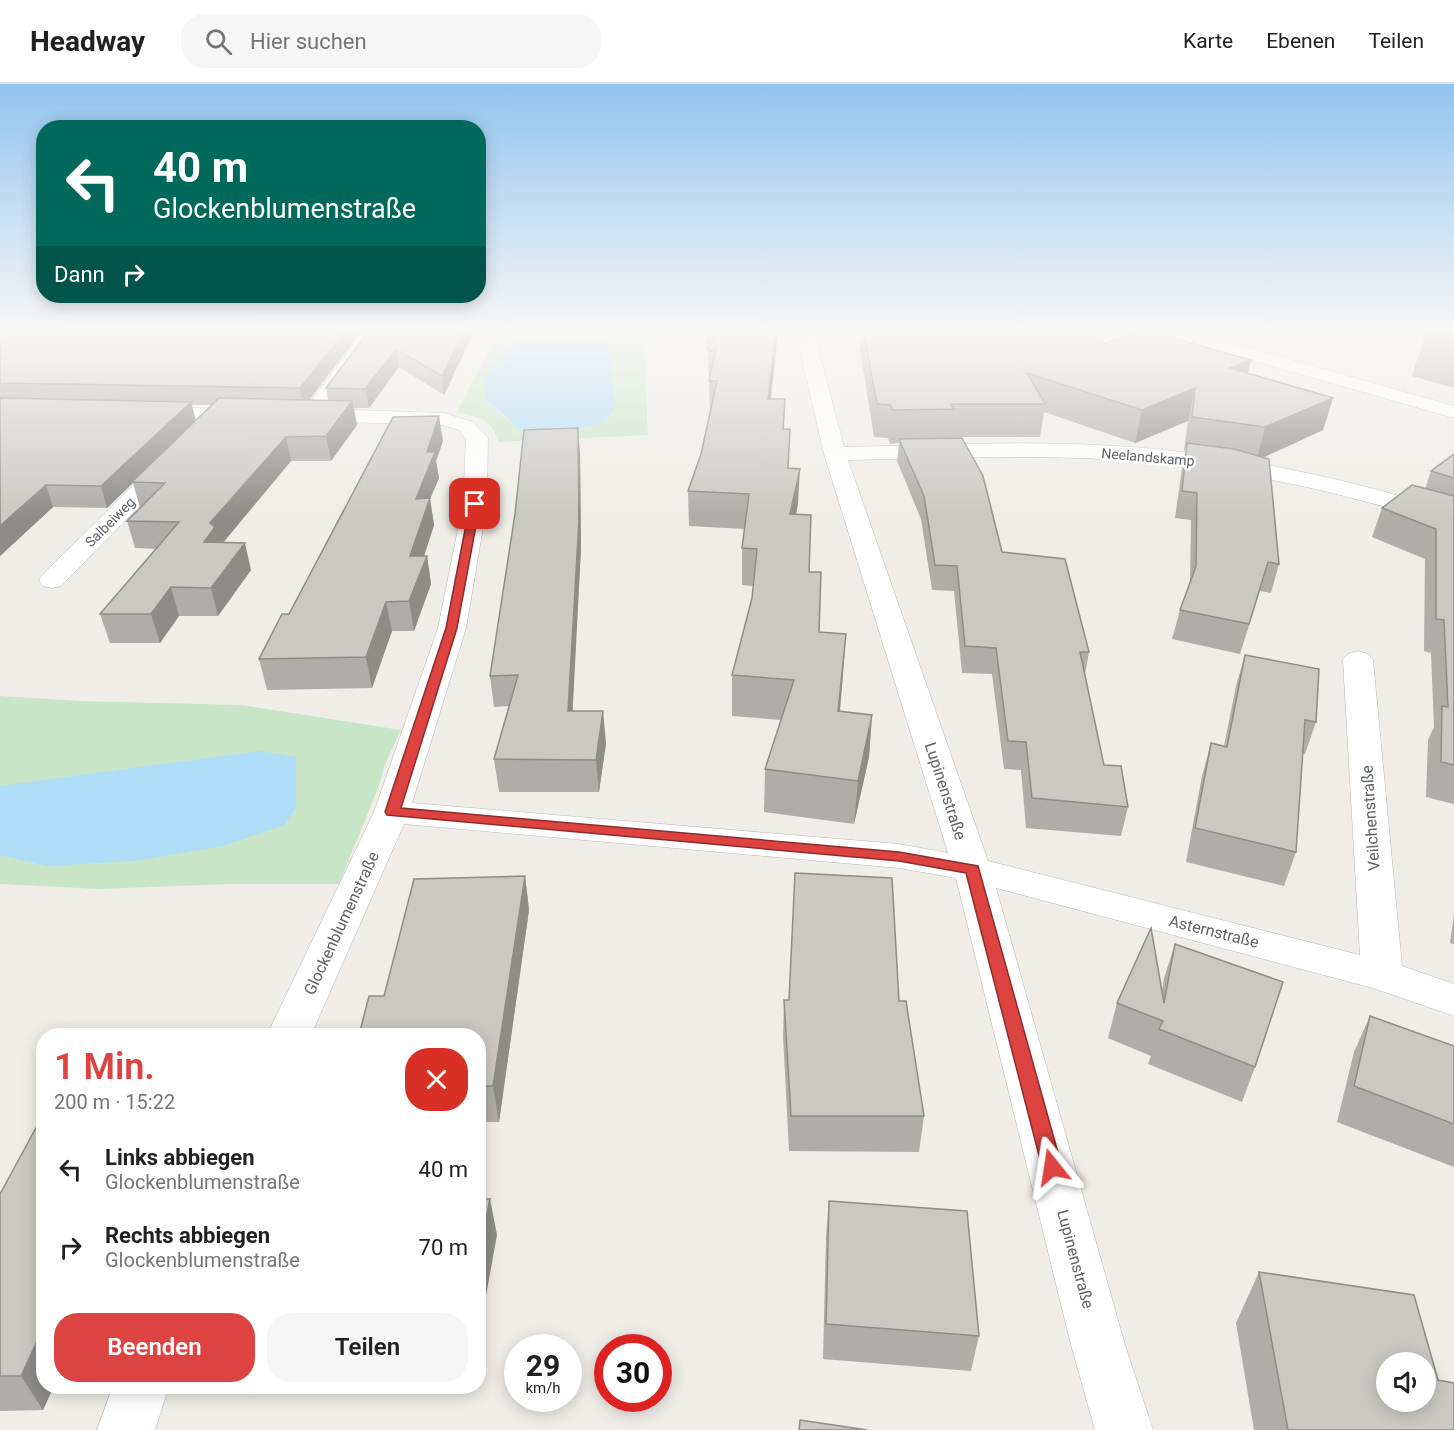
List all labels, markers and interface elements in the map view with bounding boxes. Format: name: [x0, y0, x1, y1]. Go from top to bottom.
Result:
search box: [181, 14, 601, 68]
text: Headway: [30, 25, 145, 58]
icon: search: [202, 25, 235, 58]
text: Hier suchen: [250, 29, 367, 54]
text: Karte: [1183, 29, 1233, 53]
text: Ebenen: [1266, 29, 1335, 53]
text: Teilen: [1368, 29, 1424, 53]
text: 40 m: [153, 143, 248, 192]
icon: left: [54, 144, 132, 222]
text: Glockenblumenstraße: [153, 193, 416, 225]
icon: right: [117, 258, 150, 291]
text: Dann: [54, 262, 105, 287]
street label: Neelandskamp: [1101, 445, 1195, 469]
pin: [449, 478, 500, 529]
icon: arrive: [458, 487, 491, 520]
street label: Salbeiweg: [82, 494, 138, 550]
street label: Lupinenstraße: [921, 740, 970, 842]
street label: Veilchenstraße: [1357, 764, 1384, 871]
street label: Glockenblumenstraße: [300, 849, 383, 998]
street label: Asternstraße: [1167, 911, 1261, 952]
text: 1 Min.: [54, 1046, 155, 1088]
button: close: [405, 1048, 468, 1111]
text: 200 m · 15:22: [54, 1090, 175, 1114]
position arrow: [1020, 1135, 1084, 1199]
text: Links abbiegen: [105, 1145, 255, 1170]
icon: left: [54, 1153, 87, 1186]
text: 40 m: [419, 1157, 468, 1182]
text: Glockenblumenstraße: [105, 1170, 300, 1194]
street label: Lupinenstraße: [1053, 1208, 1098, 1311]
text: Rechts abbiegen: [105, 1223, 270, 1248]
icon: right: [54, 1231, 87, 1264]
text: 70 m: [419, 1235, 468, 1260]
text: Glockenblumenstraße: [105, 1248, 300, 1272]
button: Beenden: [54, 1313, 255, 1382]
button: Teilen: [267, 1313, 468, 1382]
speed limit sign: 30: [594, 1334, 672, 1412]
text: 29: [526, 1348, 560, 1383]
map controls: [1376, 1352, 1436, 1412]
button: sound: [1376, 1352, 1436, 1412]
text: km/h: [525, 1379, 561, 1397]

